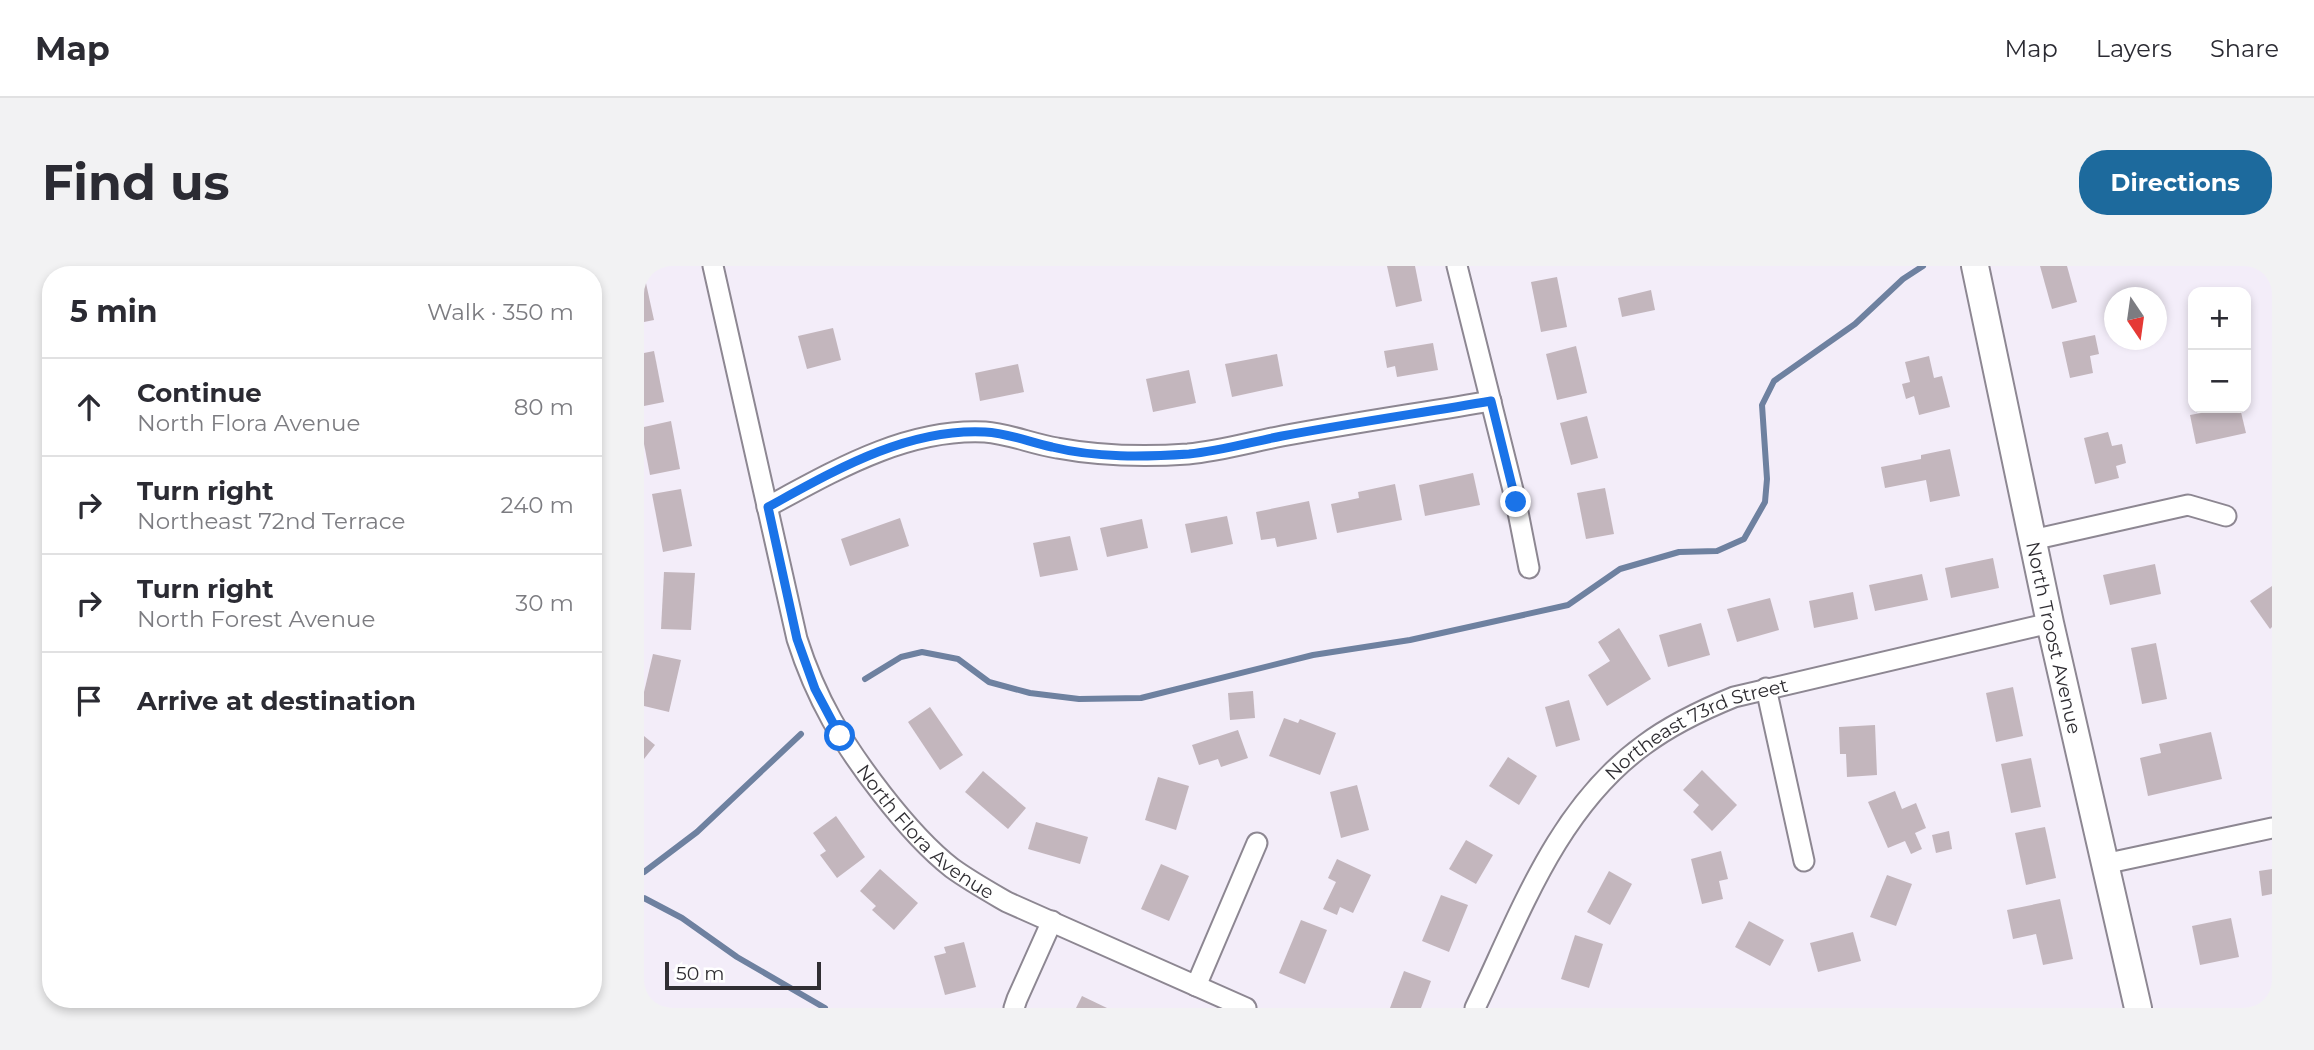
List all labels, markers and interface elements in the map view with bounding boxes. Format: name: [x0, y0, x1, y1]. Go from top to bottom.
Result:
text: Map: [35, 28, 110, 68]
text: Map: [2004, 34, 2058, 63]
text: Layers: [2096, 34, 2172, 63]
text: Share: [2210, 34, 2279, 63]
button: Directions: [2079, 150, 2272, 215]
text: Find us: [42, 153, 230, 212]
north arrow: [2104, 287, 2167, 350]
map controls: [2188, 287, 2251, 413]
button: +: [2188, 287, 2251, 350]
text: 5 min: [70, 293, 158, 330]
text: Walk · 350 m: [427, 298, 574, 326]
button: −: [2188, 350, 2251, 413]
text: Continue: [137, 377, 262, 409]
icon: ahead: [70, 388, 108, 426]
text: 80 m: [514, 393, 574, 421]
text: North Flora Avenue: [137, 409, 360, 437]
text: Turn right: [137, 475, 273, 507]
icon: right: [70, 486, 108, 524]
route end: [1500, 486, 1531, 517]
text: 240 m: [501, 491, 574, 519]
text: Northeast 72nd Terrace: [137, 507, 405, 535]
street label: North Troost Avenue: [2021, 539, 2086, 736]
text: Turn right: [137, 573, 273, 605]
icon: right: [70, 584, 108, 622]
text: 30 m: [515, 589, 574, 617]
text: North Forest Avenue: [137, 605, 375, 633]
street label: Northeast 73rd Street: [1600, 674, 1790, 785]
icon: arrive: [70, 682, 108, 720]
text: Arrive at destination: [137, 685, 416, 717]
route start: [824, 720, 855, 751]
street label: North Flora Avenue: [852, 760, 998, 904]
scale bar: [665, 959, 821, 991]
text: 50 m: [676, 962, 724, 985]

